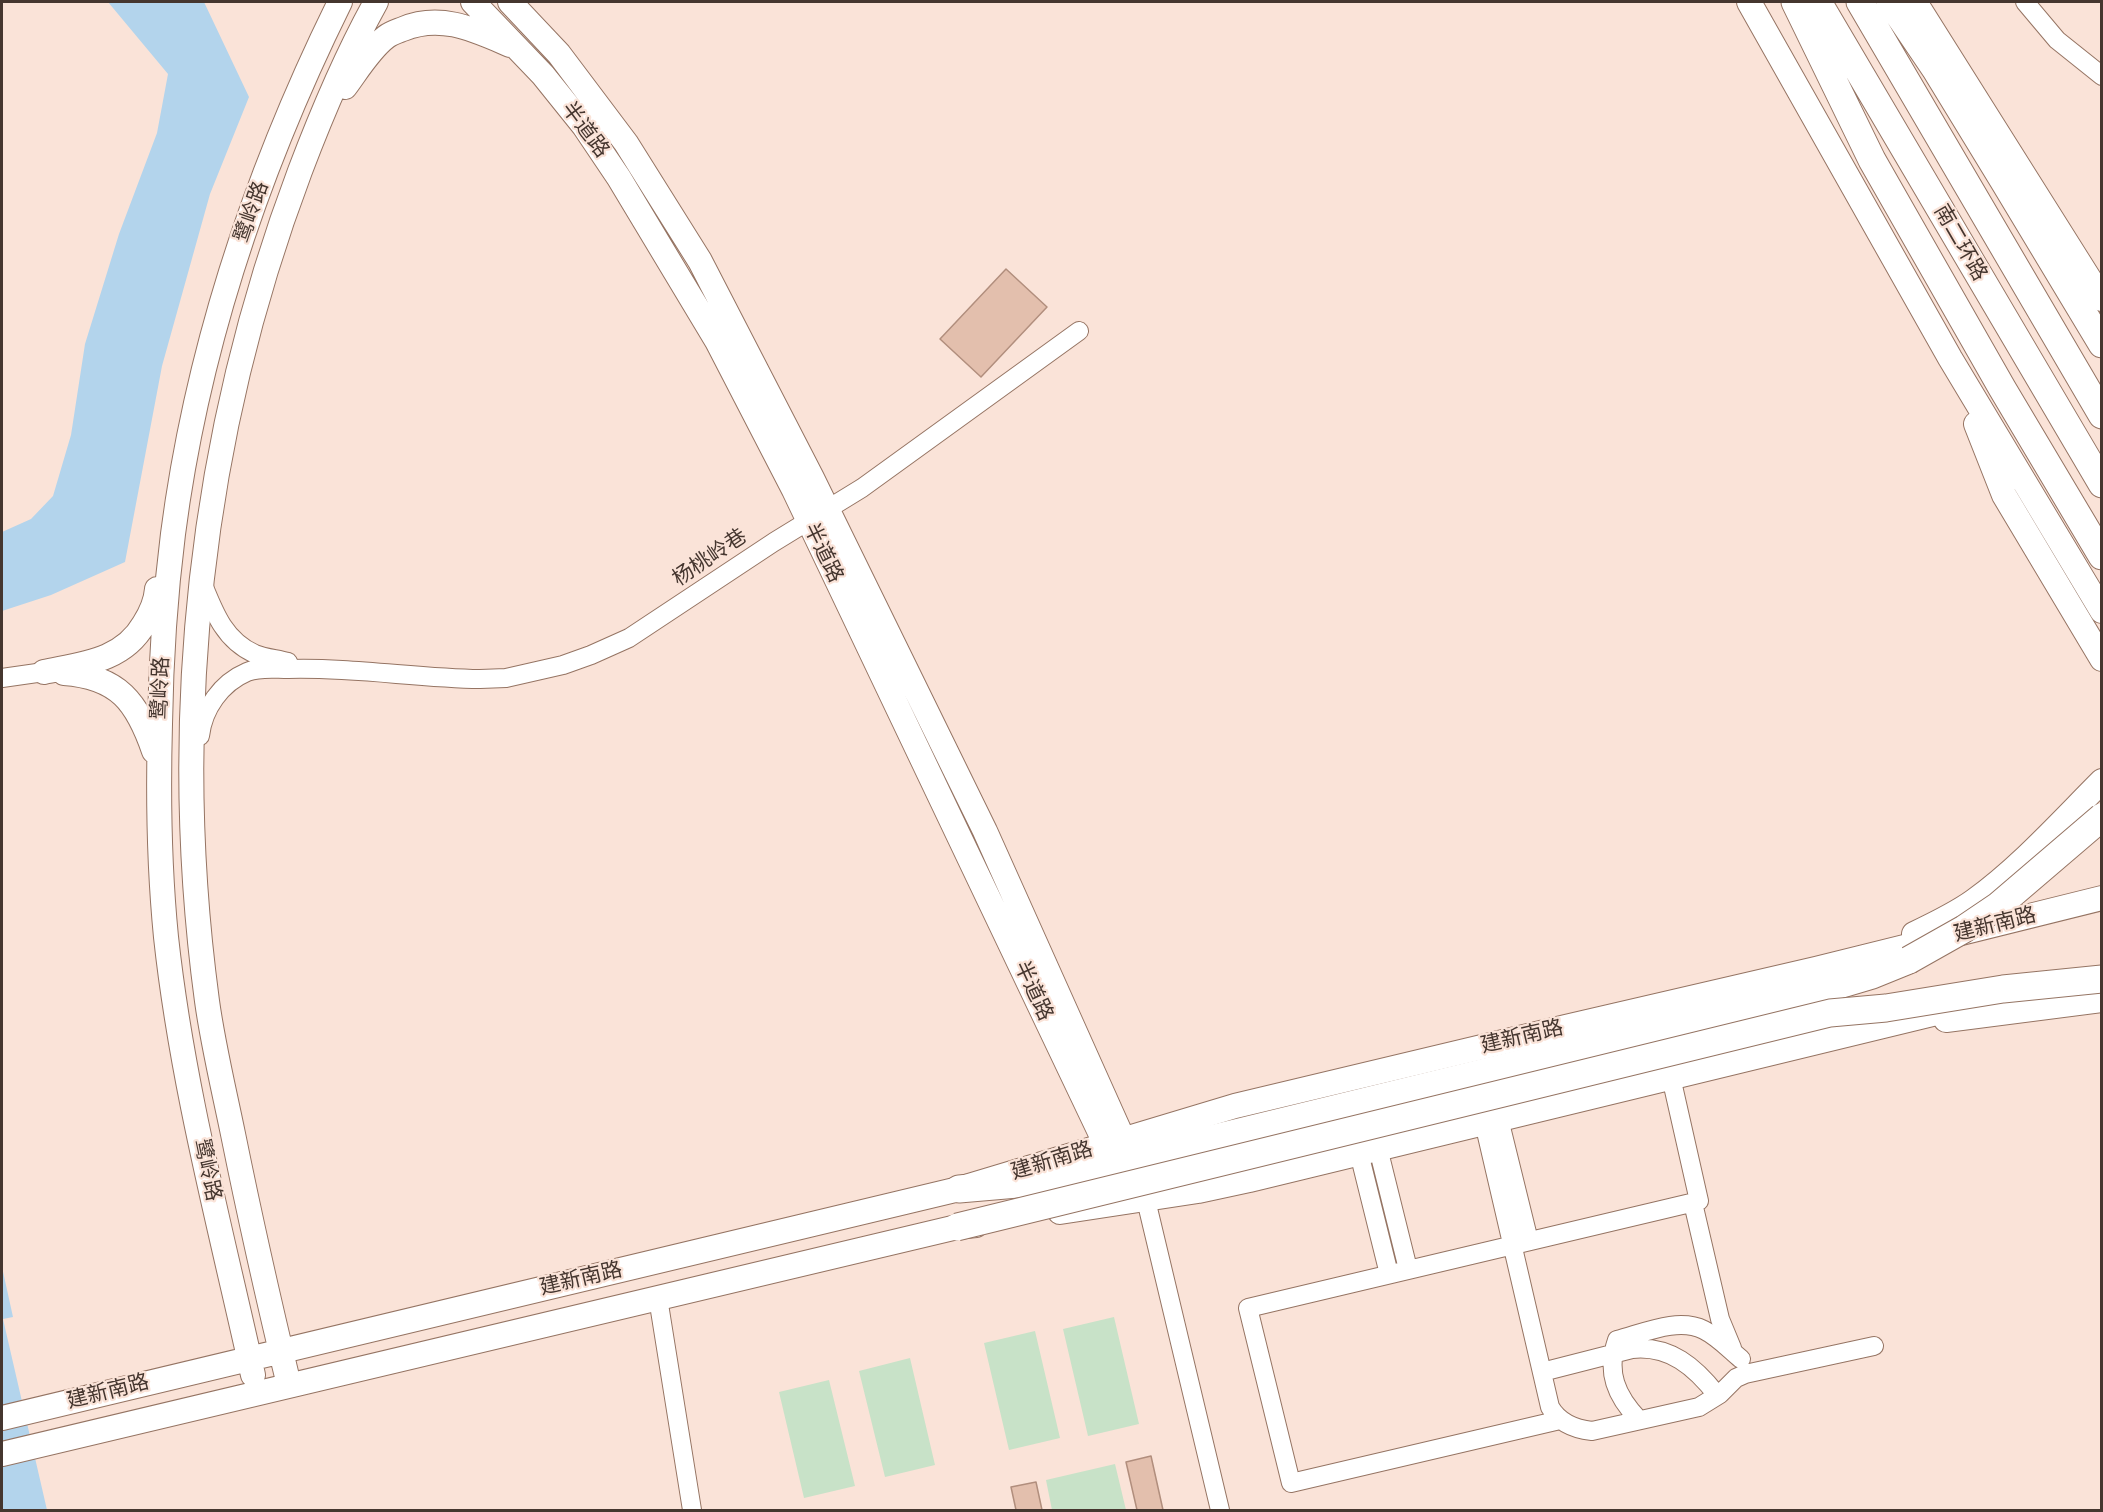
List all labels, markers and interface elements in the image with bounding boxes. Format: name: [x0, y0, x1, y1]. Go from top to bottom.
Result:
street label: 半道路: [556, 97, 614, 163]
street label: 鹭岭路: [230, 178, 274, 246]
street label: 南二环路: [1928, 200, 1992, 286]
street label: 半道路: [798, 519, 848, 587]
street label: 杨桃岭巷: [668, 524, 752, 592]
street label: 鹭岭路: [147, 656, 175, 720]
street label: 建新南路: [1951, 903, 2039, 947]
street label: 半道路: [1008, 957, 1058, 1025]
street label: 建新南路: [1478, 1015, 1566, 1059]
street label: 鹭岭路: [188, 1137, 226, 1203]
street label: 建新南路: [1008, 1137, 1096, 1185]
street label: 建新南路: [537, 1257, 625, 1301]
street label: 建新南路: [64, 1370, 152, 1414]

